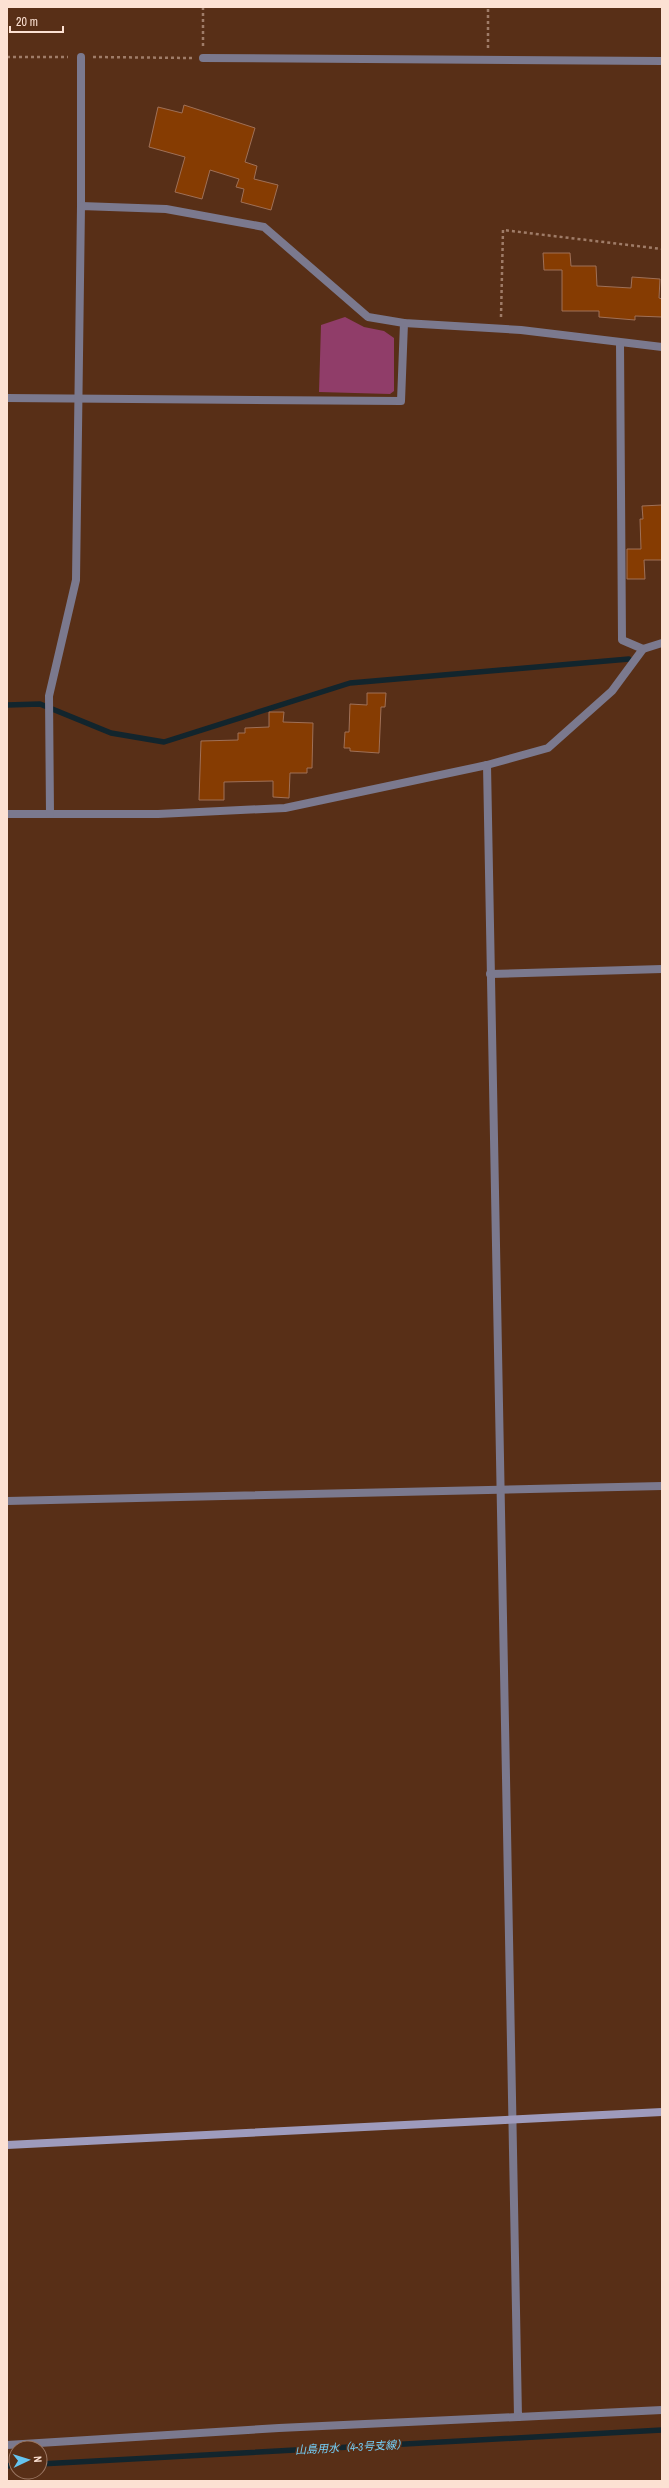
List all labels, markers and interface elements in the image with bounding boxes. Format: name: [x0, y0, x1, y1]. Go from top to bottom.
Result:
scale bar: [10, 8, 63, 34]
text: 20 m: [16, 14, 38, 30]
water label: 山島用水（4-3号支線）: [295, 2437, 407, 2457]
north arrow: [8, 2440, 48, 2480]
text: N: [31, 2456, 45, 2463]

